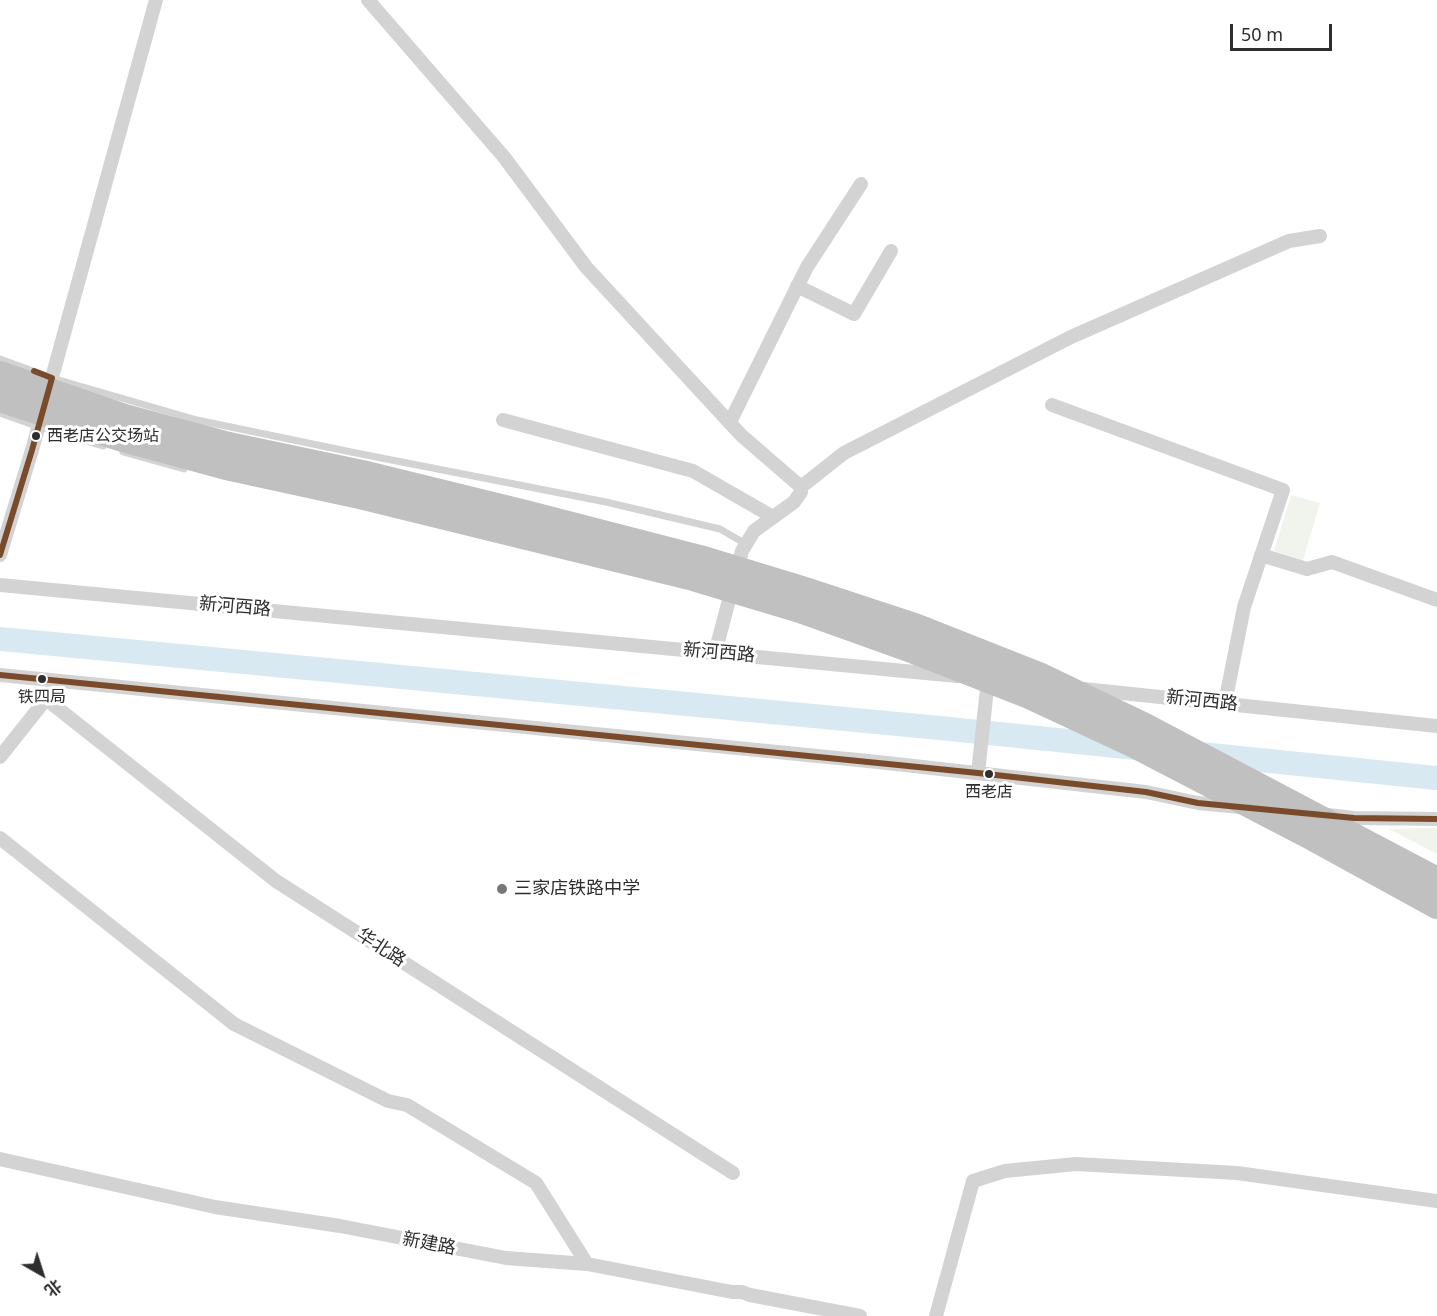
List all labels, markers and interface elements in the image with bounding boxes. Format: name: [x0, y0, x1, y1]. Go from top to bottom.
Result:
scale bar: [1233, 12, 1335, 50]
text: 50 m: [1241, 22, 1283, 46]
place label: 西老店公交场站: [47, 426, 159, 446]
marker: 西老店公交场站: [30, 430, 42, 442]
street label: 新河西路: [198, 593, 272, 621]
street label: 新河西路: [682, 639, 756, 667]
marker: 铁四局: [36, 673, 48, 685]
street label: 新河西路: [1165, 686, 1239, 716]
place label: 铁四局: [18, 687, 66, 707]
marker: 西老店: [983, 768, 995, 780]
place label: 西老店: [965, 782, 1013, 802]
place label: 三家店铁路中学: [514, 878, 640, 900]
marker: 三家店铁路中学: [495, 882, 509, 896]
street label: 华北路: [352, 924, 410, 972]
street label: 新建路: [400, 1228, 458, 1260]
north arrow: [12, 1244, 72, 1304]
text: 北: [40, 1274, 66, 1302]

